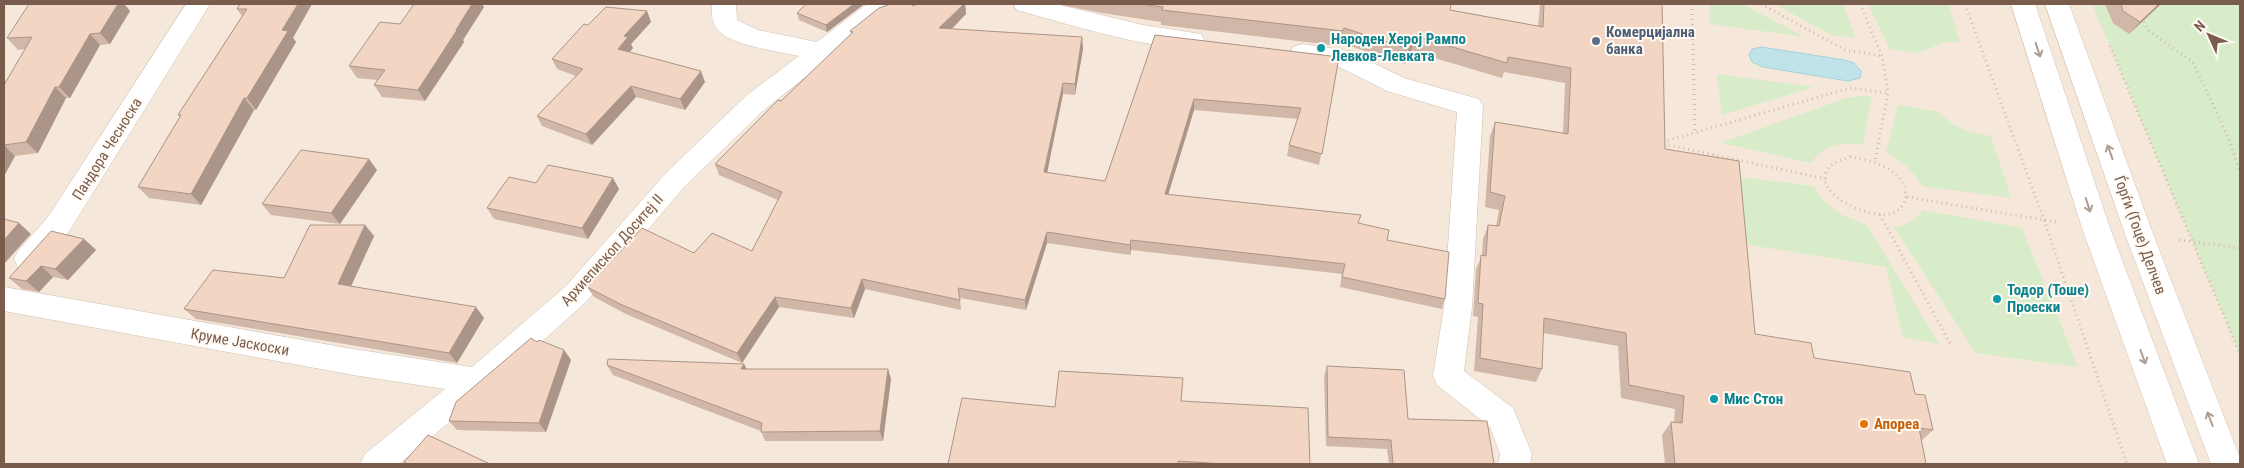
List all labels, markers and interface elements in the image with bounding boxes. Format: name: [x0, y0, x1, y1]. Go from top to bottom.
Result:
north arrow: [2184, 10, 2234, 60]
text: N: [2191, 17, 2208, 35]
place label: Комерцијална банка: [1606, 23, 1695, 58]
place label: Народен Херој Рампо Левков-Левката: [1331, 30, 1466, 65]
marker: Комерцијална банка: [1590, 35, 1602, 47]
marker: Народен Херој Рампо Левков-Левката: [1315, 42, 1327, 54]
one-way arrow: [2034, 42, 2043, 57]
street label: Пандора Чесноска: [68, 95, 146, 203]
one-way arrow: [2104, 144, 2114, 160]
street label: Ѓорѓи (Гоце) Делчев: [2110, 173, 2170, 297]
street label: Архиепископ Доситеј II: [557, 190, 667, 310]
one-way arrow: [2084, 196, 2094, 212]
place label: Тодор (Тоше) Проески: [2007, 281, 2089, 316]
marker: Тодор (Тоше) Проески: [1991, 293, 2003, 305]
street label: Круме Јаскоски: [189, 324, 291, 360]
one-way arrow: [2140, 350, 2149, 365]
place label: Мис Стон: [1724, 390, 1783, 408]
marker: Мис Стон: [1708, 393, 1720, 405]
one-way arrow: [2205, 412, 2214, 427]
place label: Апореа: [1874, 415, 1919, 433]
marker: Апореа: [1858, 418, 1870, 430]

